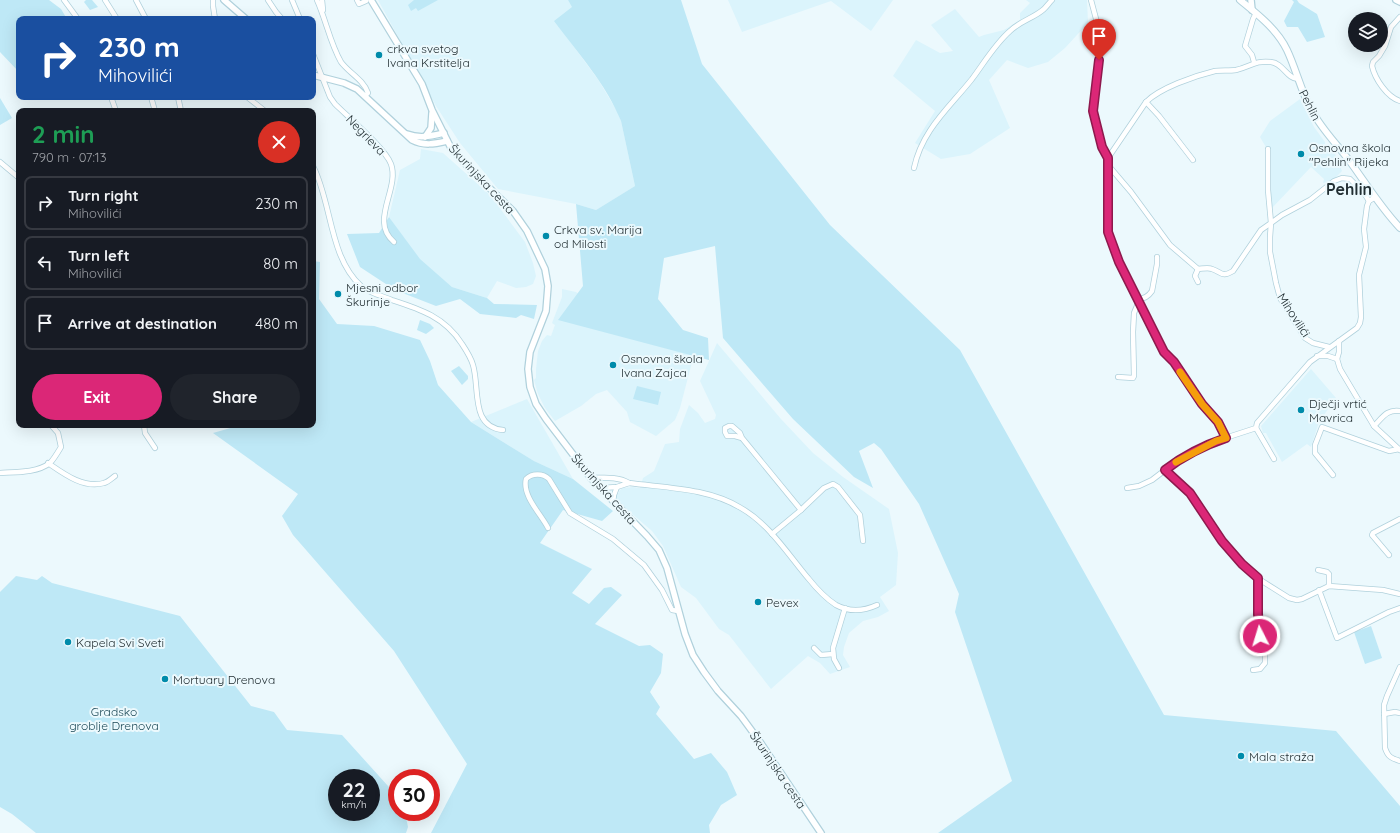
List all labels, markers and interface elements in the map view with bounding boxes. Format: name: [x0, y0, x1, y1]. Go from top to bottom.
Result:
map controls: [1348, 12, 1388, 52]
button: layers: [1348, 12, 1388, 52]
pin: [1082, 19, 1116, 60]
icon: arrive: [1088, 25, 1110, 47]
text: 230 m: [98, 29, 180, 64]
icon: right: [32, 32, 84, 84]
place label: crkva svetog Ivana Krstitelja: [387, 41, 470, 70]
marker: crkva svetog Ivana Krstitelja: [374, 50, 384, 60]
text: Mihovilići: [98, 64, 172, 87]
street label: Pehlin: [1296, 87, 1324, 123]
street label: Negrieva: [343, 112, 389, 158]
text: 2 min: [32, 119, 94, 149]
button: close: [258, 121, 300, 163]
place label: Osnovna škola "Pehlin" Rijeka: [1309, 140, 1391, 169]
street label: Škurinjska cesta: [446, 141, 518, 217]
text: 790 m · 07:13: [32, 149, 106, 165]
marker: Osnovna škola "Pehlin" Rijeka: [1296, 149, 1306, 159]
district label: Pehlin: [1326, 179, 1372, 199]
text: Turn right: [68, 186, 139, 205]
icon: right: [34, 192, 56, 214]
text: 230 m: [255, 194, 298, 213]
text: Mihovilići: [68, 205, 122, 221]
place label: Crkva sv. Marija od Milosti: [554, 222, 642, 251]
marker: Crkva sv. Marija od Milosti: [541, 231, 551, 241]
text: Turn left: [68, 246, 130, 265]
icon: left: [34, 252, 56, 274]
text: 80 m: [263, 254, 298, 273]
text: Mihovilići: [68, 265, 122, 281]
place label: Mjesni odbor Škurinje: [346, 280, 418, 309]
marker: Mjesni odbor Škurinje: [333, 289, 343, 299]
street label: Mihovilići: [1274, 290, 1314, 340]
icon: arrive: [34, 312, 56, 334]
text: Arrive at destination: [68, 314, 217, 333]
text: 480 m: [255, 314, 298, 333]
place label: Osnovna škola Ivana Zajca: [621, 351, 703, 380]
marker: Osnovna škola Ivana Zajca: [608, 360, 618, 370]
button: Exit: [32, 374, 162, 420]
button: Share: [170, 374, 300, 420]
place label: Dječji vrtić Mavrica: [1309, 396, 1367, 425]
marker: Dječji vrtić Mavrica: [1296, 405, 1306, 415]
street label: Škurinjska cesta: [568, 451, 640, 527]
place label: Pevex: [766, 595, 799, 610]
marker: Pevex: [753, 597, 763, 607]
position arrow: [1239, 615, 1281, 657]
place label: Kapela Svi Sveti: [76, 635, 164, 650]
marker: Kapela Svi Sveti: [63, 637, 73, 647]
place label: Mortuary Drenova: [173, 672, 275, 687]
marker: Mortuary Drenova: [160, 674, 170, 684]
park label: Gradsko groblje Drenova: [69, 704, 159, 733]
street label: Škurinjska cesta: [747, 729, 809, 811]
place label: Mala straža: [1249, 749, 1314, 764]
marker: Mala straža: [1236, 751, 1246, 761]
speed limit sign: 30: [388, 769, 440, 821]
text: 22: [343, 777, 365, 802]
text: km/h: [341, 798, 367, 811]

